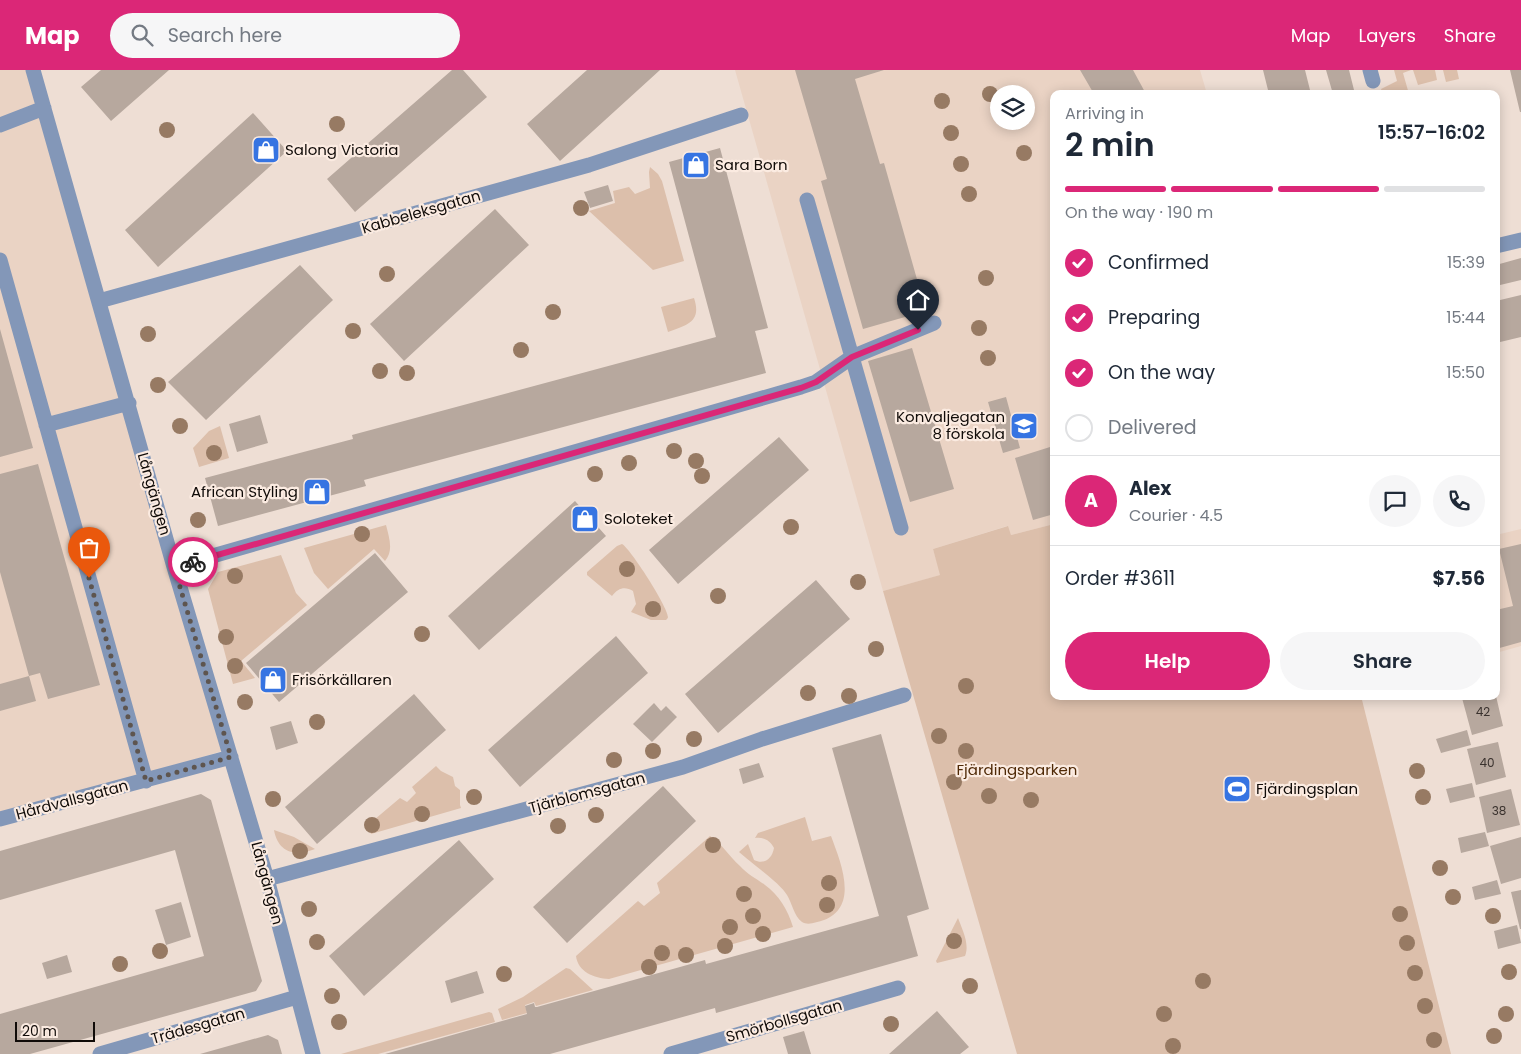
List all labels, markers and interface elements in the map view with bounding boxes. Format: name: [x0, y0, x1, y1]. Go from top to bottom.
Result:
search box: [110, 13, 460, 58]
text: Map: [25, 19, 80, 52]
icon: search: [128, 21, 156, 49]
text: Search here: [168, 22, 282, 49]
text: Map: [1291, 23, 1331, 48]
text: Layers: [1359, 23, 1416, 48]
text: Share: [1444, 23, 1496, 48]
map controls: [990, 85, 1035, 130]
button: layers: [990, 85, 1035, 130]
text: Arriving in: [1065, 102, 1144, 125]
text: 15:57–16:02: [1378, 119, 1485, 146]
text: 2 min: [1065, 122, 1155, 167]
shop icon: Salong Victoria: [251, 135, 281, 165]
place label: Salong Victoria: [285, 139, 398, 160]
shop icon: Sara Born: [681, 150, 711, 180]
place label: Sara Born: [715, 154, 788, 175]
street label: Kabbeleksgatan: [359, 185, 483, 239]
text: On the way · 190 m: [1065, 201, 1213, 224]
icon: check: [1065, 249, 1093, 277]
text: Confirmed: [1108, 249, 1209, 276]
text: 15:39: [1447, 251, 1485, 274]
pin: [897, 279, 939, 330]
icon: home: [904, 286, 932, 314]
icon: check: [1065, 304, 1093, 332]
text: Preparing: [1108, 304, 1200, 331]
text: 15:44: [1446, 306, 1485, 329]
icon: check: [1065, 359, 1093, 387]
text: On the way: [1108, 359, 1215, 386]
text: 15:50: [1446, 361, 1485, 384]
place label: Konvaljegatan 8 förskola: [896, 406, 1005, 444]
school or university icon: Konvaljegatan 8 förskola: [1009, 411, 1039, 441]
text: Delivered: [1108, 414, 1197, 441]
street label: Långängen: [133, 450, 176, 538]
text: Alex: [1129, 475, 1171, 502]
button: chat: [1369, 475, 1421, 527]
button: phone: [1433, 475, 1485, 527]
shop icon: African Styling: [302, 477, 332, 507]
place label: African Styling: [191, 481, 298, 502]
text: A: [1084, 487, 1098, 514]
shop icon: Soloteket: [570, 504, 600, 534]
text: Courier · 4.5: [1129, 504, 1223, 527]
place label: Soloteket: [604, 508, 673, 529]
pin: [68, 527, 110, 578]
icon: bag: [75, 534, 103, 562]
courier: [168, 537, 218, 587]
icon: bike: [179, 548, 207, 576]
text: Order #3611: [1065, 565, 1175, 592]
text: $7.56: [1433, 565, 1485, 592]
button: Help: [1065, 632, 1270, 690]
button: Share: [1280, 632, 1485, 690]
shop icon: Frisörkällaren: [258, 665, 288, 695]
place label: Frisörkällaren: [292, 669, 392, 690]
house number: 42: [1476, 703, 1490, 720]
house number: 40: [1479, 754, 1495, 771]
park label: Fjärdingsparken: [957, 759, 1077, 780]
street label: Tjärblomsgatan: [526, 767, 647, 818]
street label: Hårdvallsgatan: [13, 774, 130, 825]
sports icon: Fjärdingsplan: [1222, 774, 1252, 804]
place label: Fjärdingsplan: [1256, 778, 1358, 799]
house number: 38: [1492, 802, 1506, 819]
street label: Långängen: [246, 839, 289, 927]
street label: Smörbollsgatan: [723, 994, 844, 1047]
street label: Trädesgatan: [149, 1002, 247, 1049]
scale bar: [15, 1019, 95, 1042]
text: 20 m: [22, 1021, 57, 1041]

